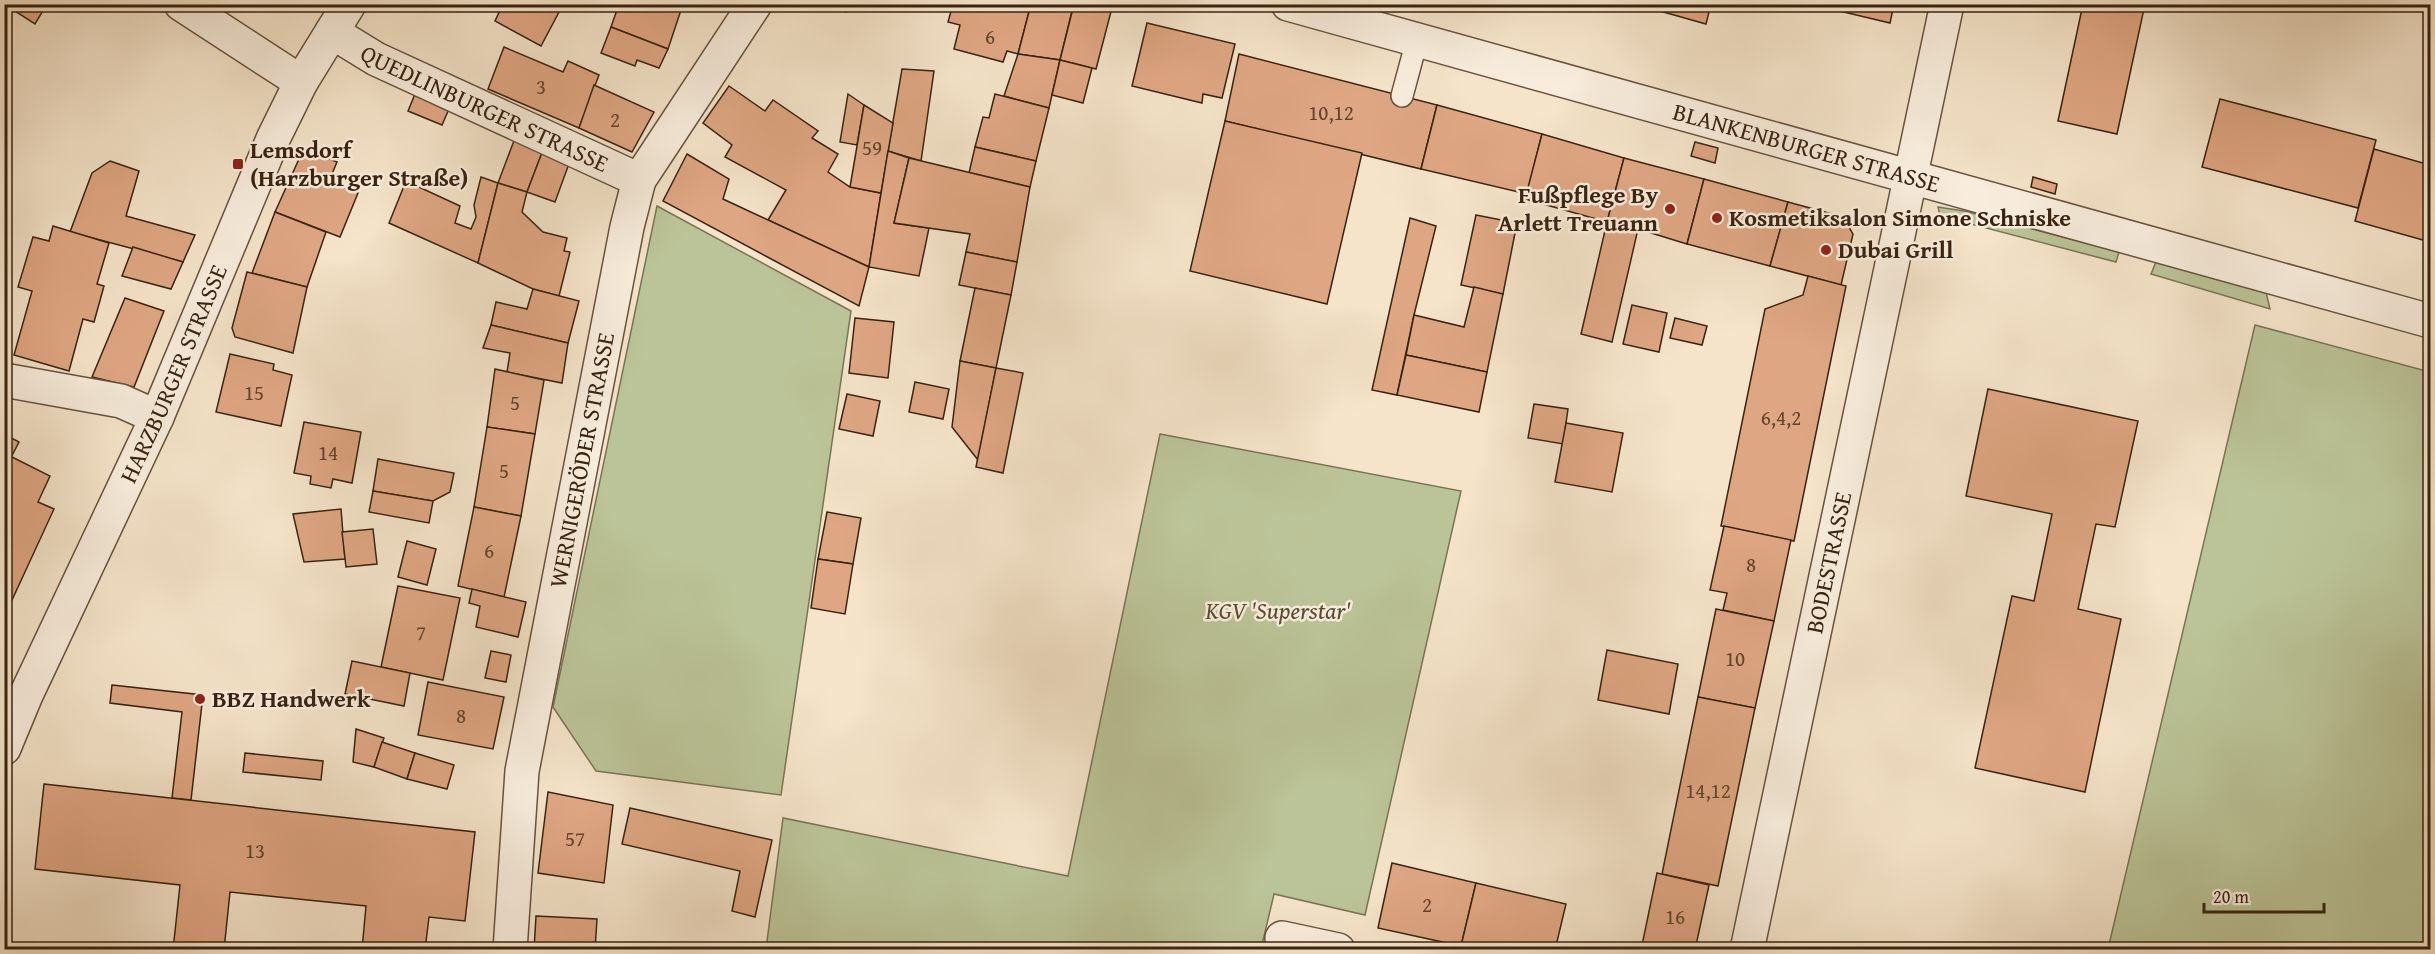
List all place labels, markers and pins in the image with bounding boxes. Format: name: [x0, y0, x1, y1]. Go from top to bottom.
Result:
place label: Lemsdorf (Harzburger Straße): [250, 132, 468, 195]
marker: Lemsdorf (Harzburger Straße): [231, 157, 245, 171]
place label: Fußpflege By Arlett Treuann: [1498, 177, 1659, 240]
place label: Kosmetiksalon Simone Schniske: [1729, 200, 2071, 235]
marker: Fußpflege By Arlett Treuann: [1663, 202, 1677, 216]
marker: Kosmetiksalon Simone Schniske: [1710, 211, 1724, 225]
place label: Dubai Grill: [1838, 232, 1954, 267]
marker: Dubai Grill: [1819, 243, 1833, 257]
place label: BBZ Handwerk: [212, 681, 371, 716]
marker: BBZ Handwerk: [193, 692, 207, 706]

